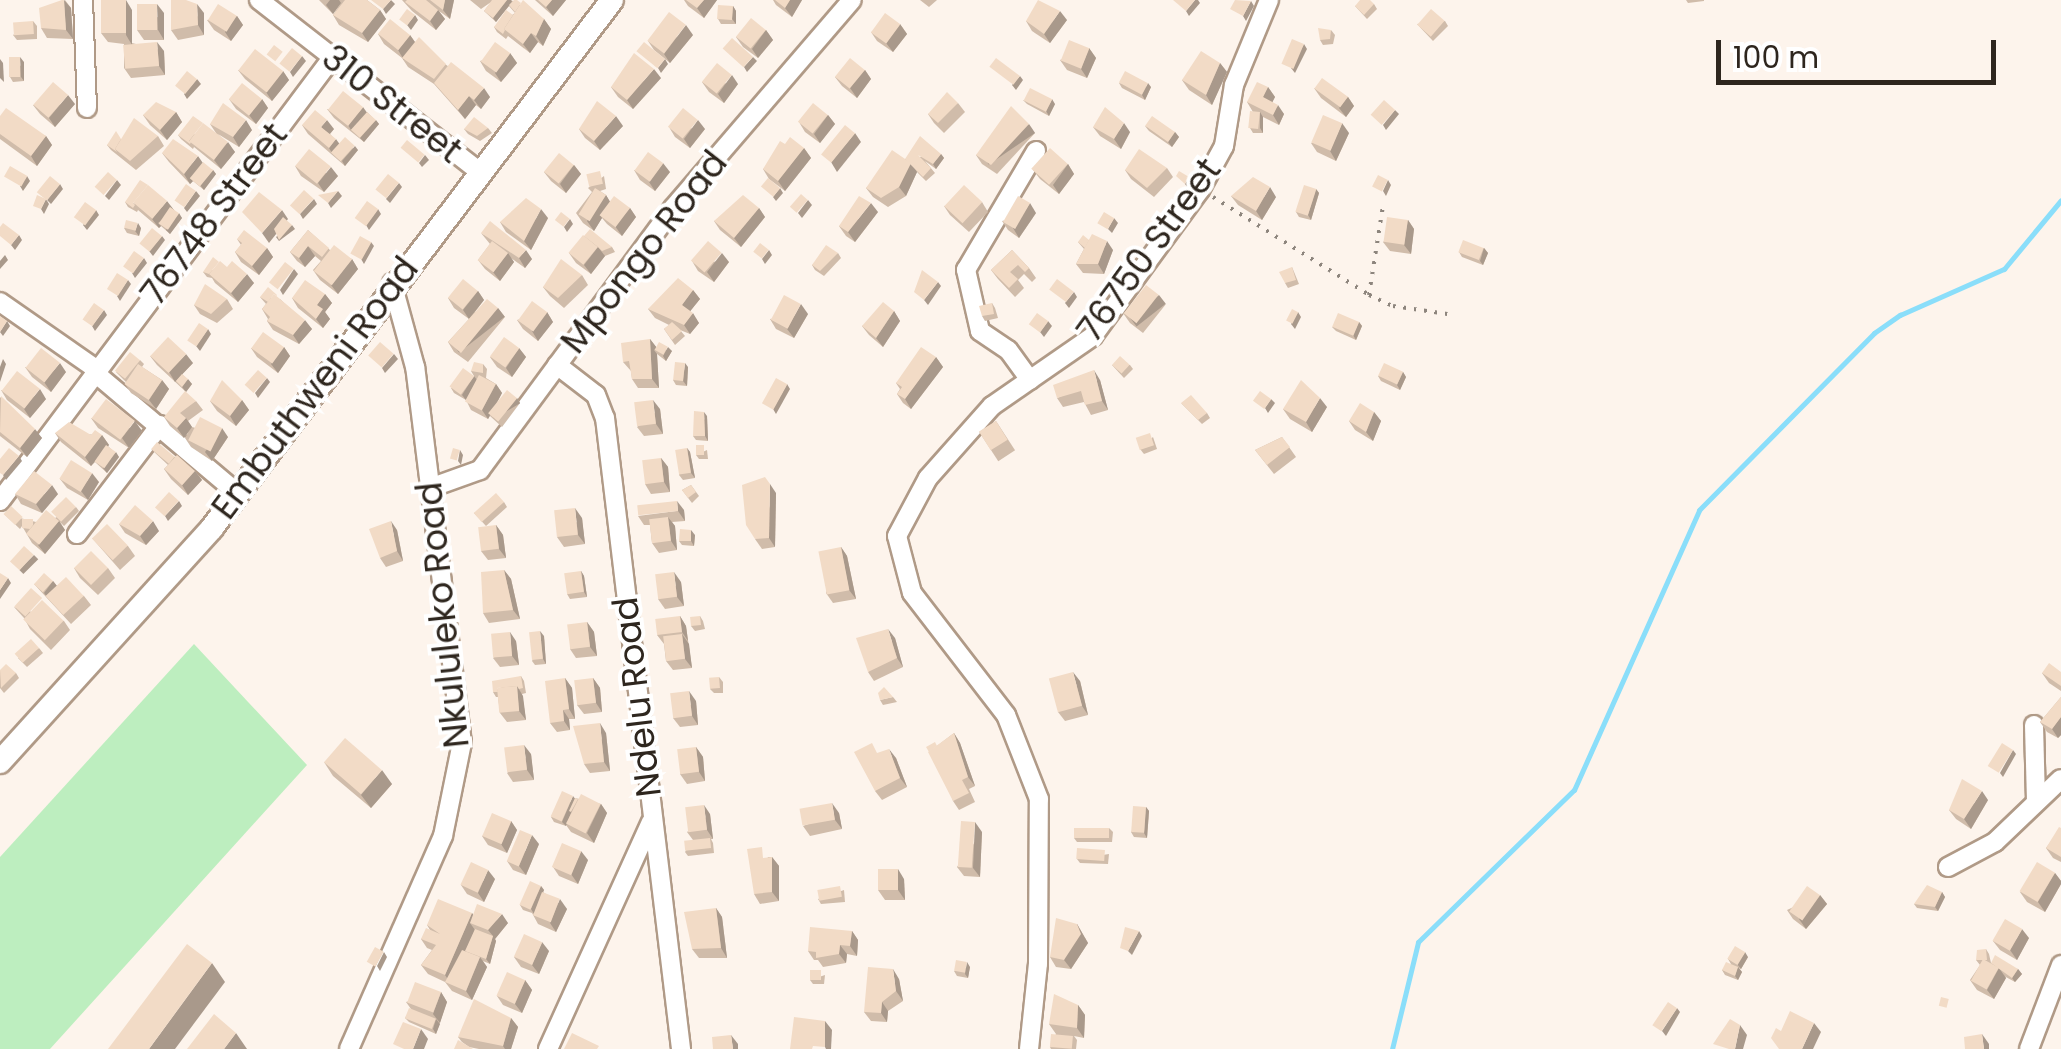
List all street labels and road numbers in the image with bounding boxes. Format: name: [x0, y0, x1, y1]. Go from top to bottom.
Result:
street label: 310 Street: [314, 36, 470, 172]
street label: 76748 Street: [132, 115, 296, 313]
street label: Mpongo Road: [552, 143, 736, 361]
street label: 76750 Street: [1068, 150, 1230, 350]
street label: Embuthweni Road: [203, 249, 427, 527]
street label: Nkululeko Road: [408, 480, 478, 750]
street label: Ndelu Road: [604, 595, 670, 799]

